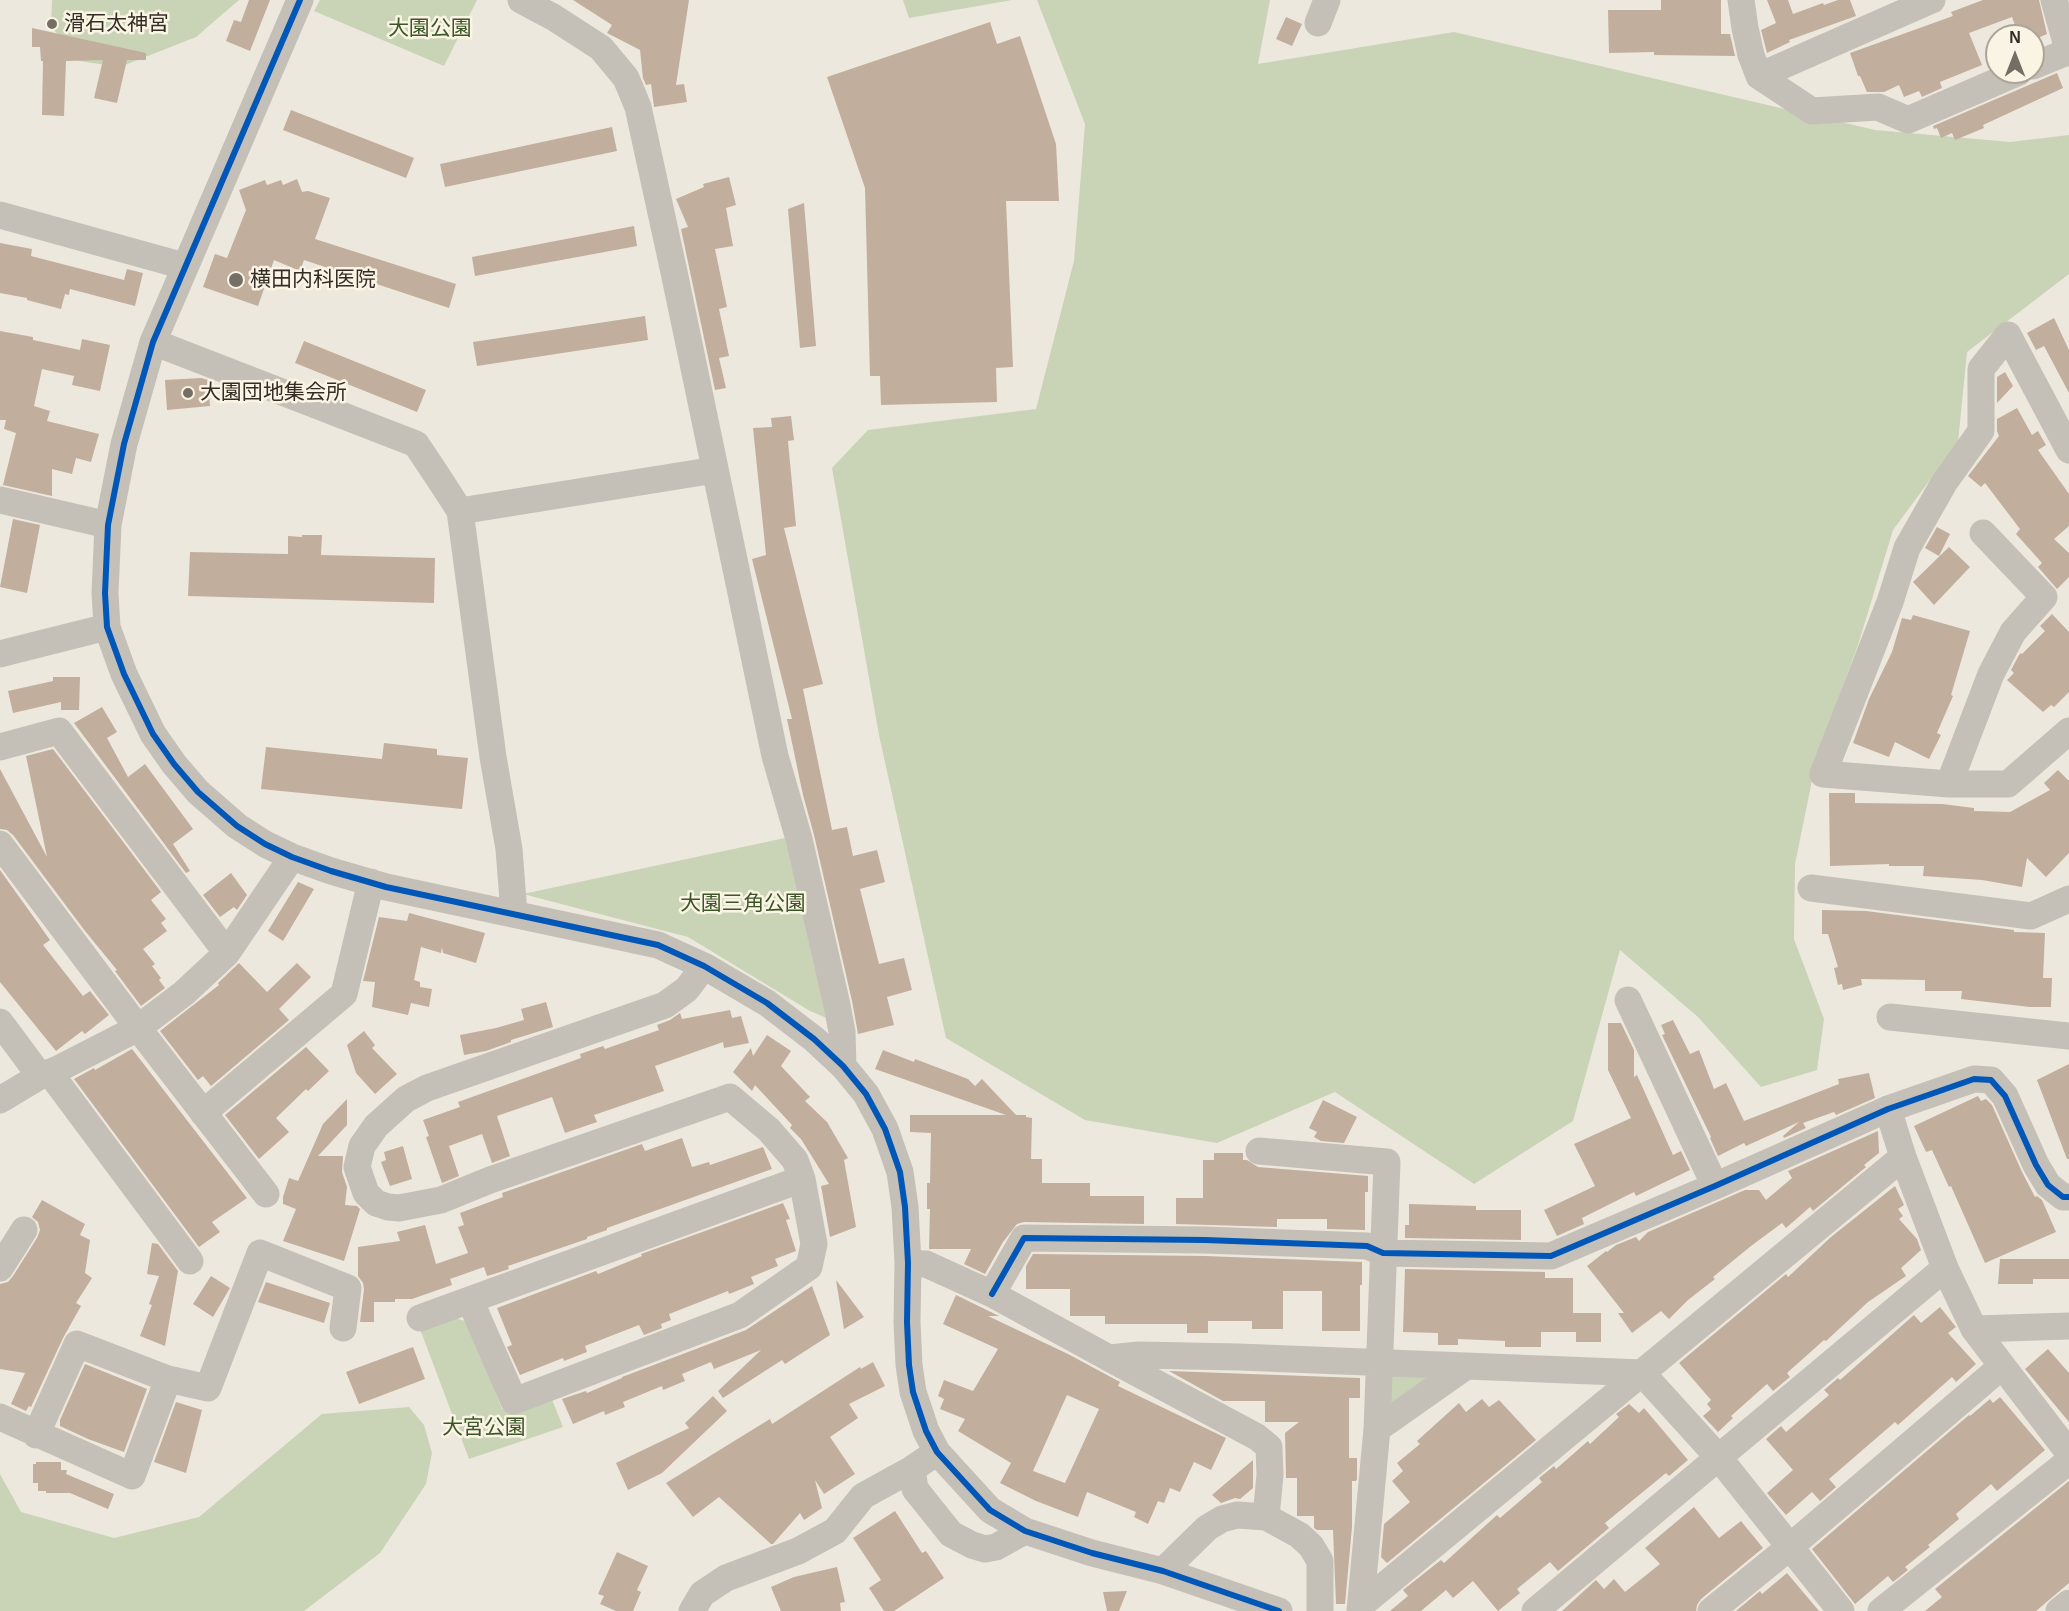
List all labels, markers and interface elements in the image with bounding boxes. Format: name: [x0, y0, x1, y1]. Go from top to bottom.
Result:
place label: 滑石太神宮: [64, 11, 169, 37]
park label: 大園公園: [388, 16, 472, 42]
marker: 滑石太神宮: [45, 17, 59, 31]
north arrow: [1985, 24, 2045, 84]
text: N: [2009, 29, 2021, 46]
place label: 横田内科医院: [250, 267, 376, 293]
marker: 横田内科医院: [227, 271, 245, 289]
place label: 大園団地集会所: [200, 380, 347, 406]
marker: 大園団地集会所: [181, 386, 195, 400]
park label: 大園三角公園: [680, 891, 806, 917]
park label: 大宮公園: [442, 1415, 526, 1441]

